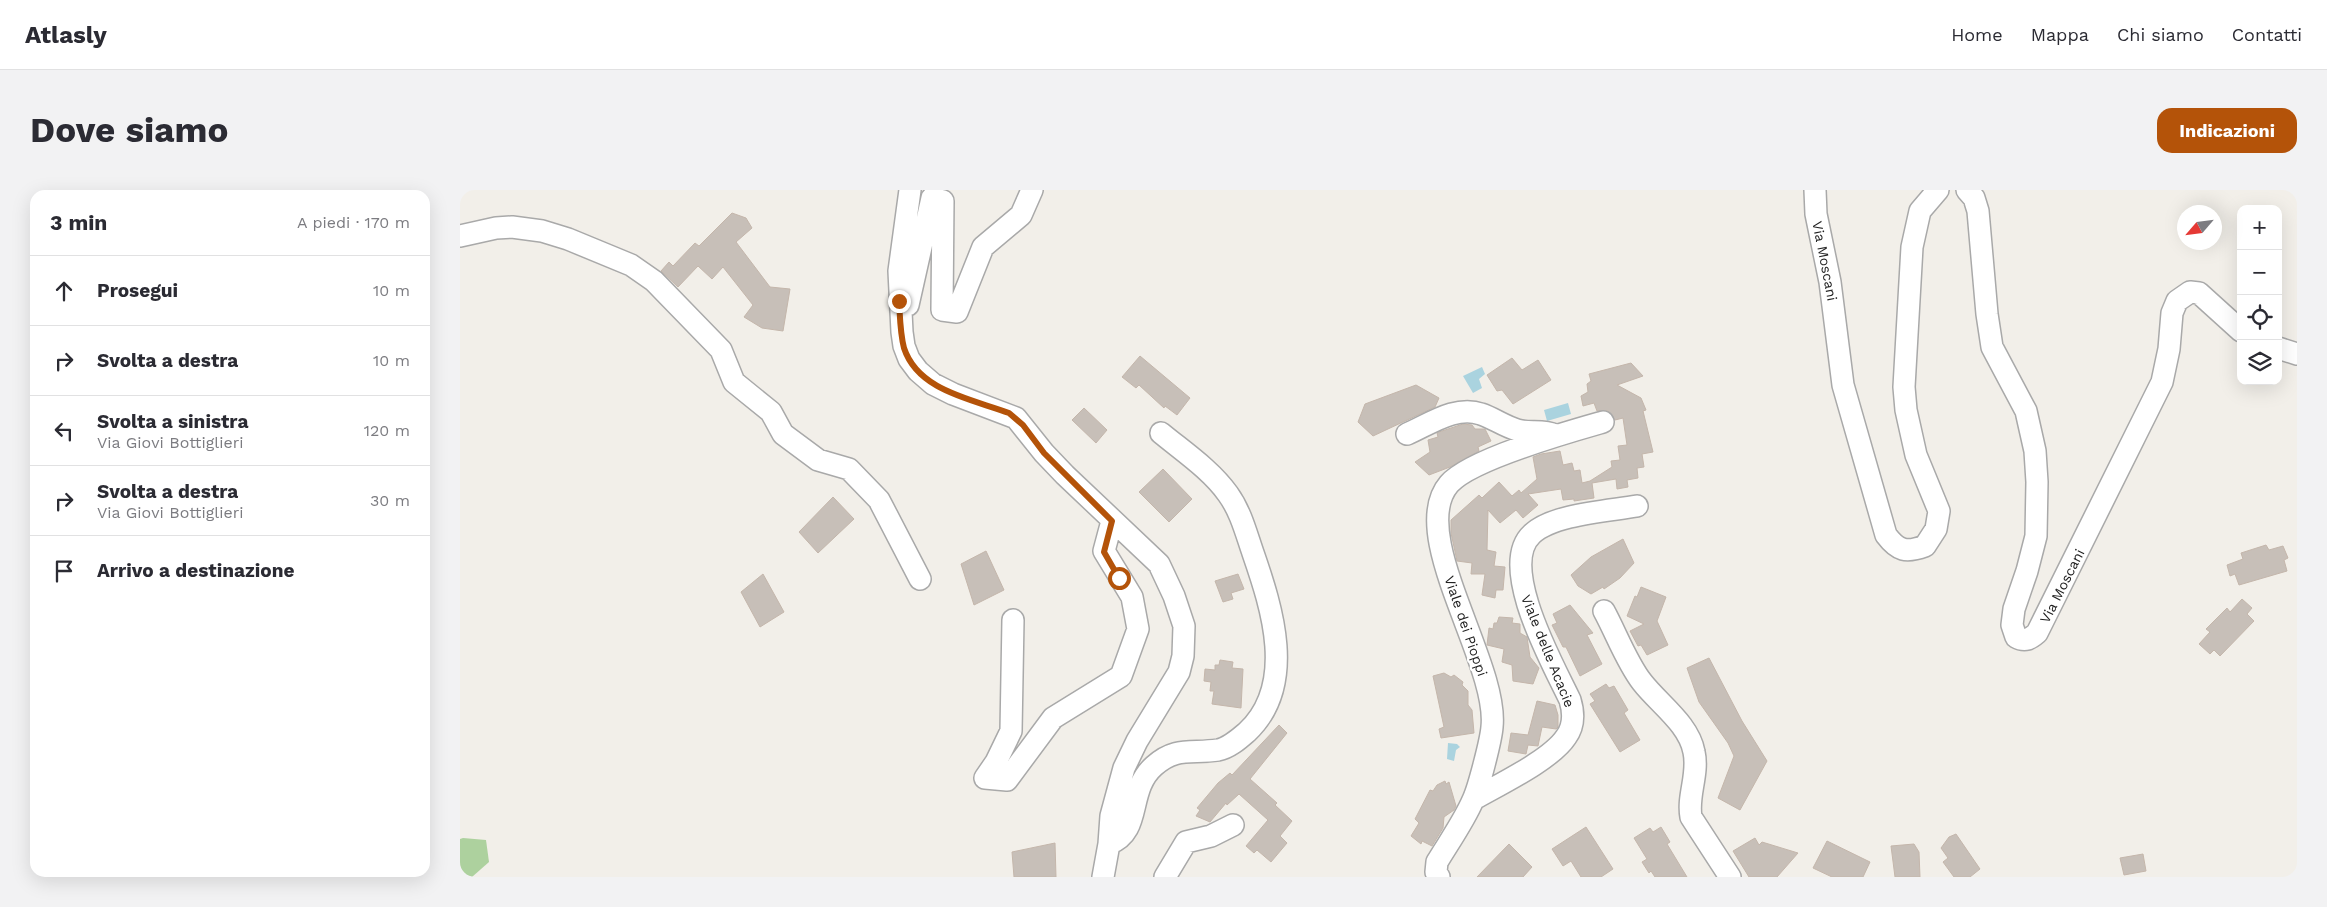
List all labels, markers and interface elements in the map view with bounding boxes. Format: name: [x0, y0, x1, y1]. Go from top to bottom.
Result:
text: Atlasly: [25, 21, 107, 49]
text: Home: [1951, 24, 2003, 45]
text: Mappa: [2031, 24, 2089, 45]
text: Chi siamo: [2117, 24, 2204, 45]
text: Contatti: [2232, 24, 2302, 45]
button: Indicazioni: [2157, 108, 2297, 153]
text: Dove siamo: [30, 109, 228, 151]
north arrow: [2177, 205, 2222, 250]
map controls: [2237, 205, 2282, 385]
button: +: [2237, 205, 2282, 250]
text: 3 min: [50, 210, 107, 235]
text: A piedi · 170 m: [297, 213, 410, 232]
street label: Via Moscani: [1809, 220, 1841, 302]
button: −: [2237, 250, 2282, 295]
icon: ahead: [50, 277, 78, 305]
text: Prosegui: [97, 279, 178, 302]
text: 10 m: [373, 281, 410, 300]
route end: [888, 290, 911, 313]
button: locate: [2237, 295, 2282, 340]
button: layers: [2237, 340, 2282, 385]
icon: right: [50, 347, 78, 375]
text: Svolta a destra: [97, 349, 238, 372]
text: 10 m: [373, 351, 410, 370]
text: Svolta a sinistra: [97, 410, 248, 433]
icon: left: [50, 417, 78, 445]
text: 120 m: [364, 421, 410, 440]
text: Via Giovi Bottiglieri: [97, 433, 243, 452]
text: Svolta a destra: [97, 480, 238, 503]
icon: right: [50, 487, 78, 515]
text: 30 m: [370, 491, 410, 510]
text: Via Giovi Bottiglieri: [97, 503, 243, 522]
street label: Via Moscani: [2036, 546, 2088, 626]
icon: arrive: [50, 557, 78, 585]
text: Arrivo a destinazione: [97, 559, 294, 582]
route start: [1108, 567, 1131, 590]
street label: Viale dei Pioppi: [1441, 574, 1491, 678]
street label: Viale delle Acacie: [1518, 592, 1578, 710]

